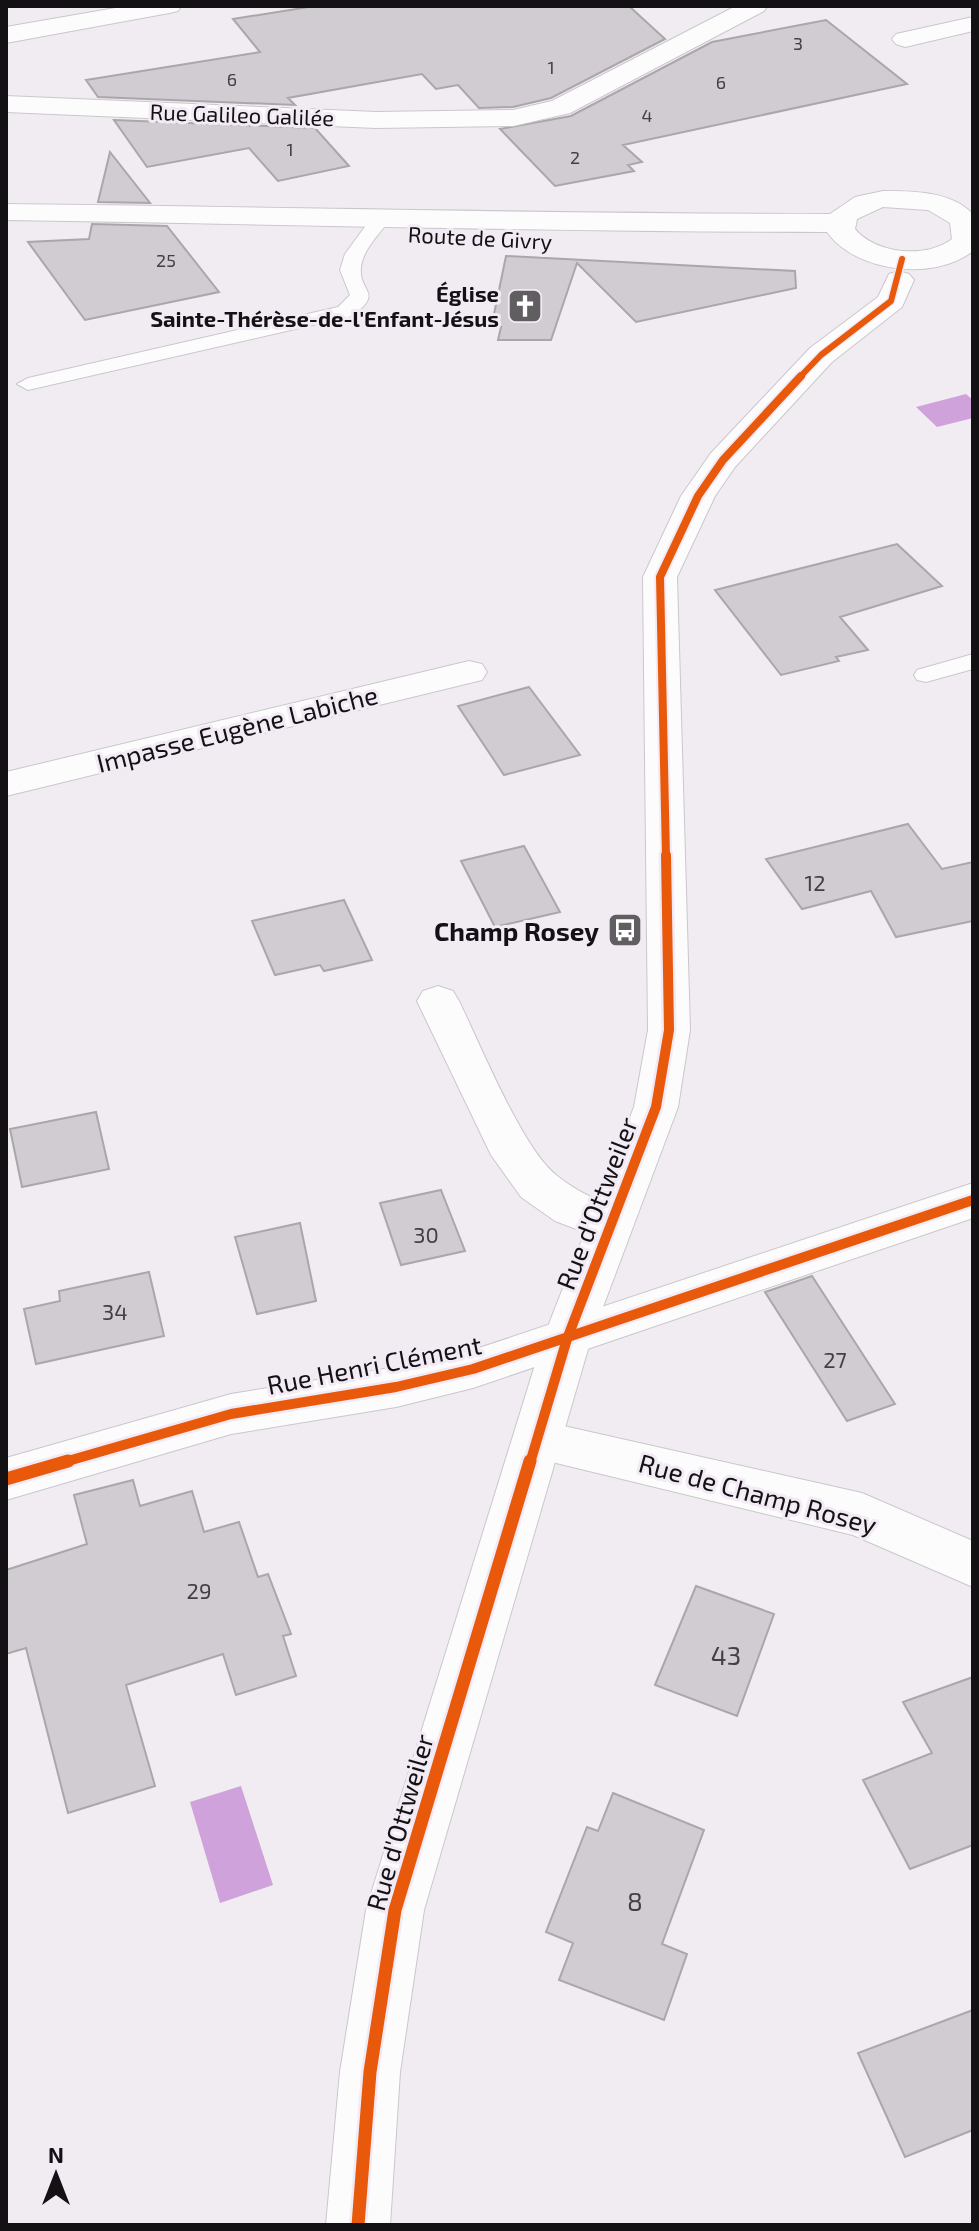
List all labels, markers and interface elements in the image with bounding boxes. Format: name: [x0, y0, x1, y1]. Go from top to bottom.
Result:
house number: 3: [793, 32, 803, 54]
house number: 1: [547, 56, 555, 78]
house number: 6: [227, 68, 237, 90]
house number: 6: [716, 71, 726, 93]
street label: Rue Galileo Galilée: [149, 98, 335, 130]
house number: 4: [641, 104, 653, 126]
house number: 1: [286, 138, 294, 160]
house number: 2: [570, 146, 580, 168]
street label: Route de Givry: [407, 220, 553, 254]
house number: 25: [156, 249, 176, 271]
place label: Église Sainte-Thérèse-de-l'Enfant-Jésus: [150, 280, 499, 331]
church icon: Église Sainte-Thérèse-de-l'Enfant-Jésus: [506, 287, 544, 325]
street label: Impasse Eugène Labiche: [93, 678, 381, 778]
house number: 12: [804, 869, 826, 895]
bus stop icon: Champ Rosey: [606, 911, 644, 949]
place label: Champ Rosey: [434, 915, 599, 947]
street label: Rue d'Ottweiler: [549, 1112, 643, 1294]
house number: 30: [413, 1221, 439, 1247]
house number: 34: [102, 1298, 128, 1324]
street label: Rue Henri Clément: [264, 1328, 484, 1400]
house number: 27: [823, 1346, 847, 1372]
street label: Rue de Champ Rosey: [636, 1446, 880, 1540]
house number: 29: [187, 1577, 211, 1603]
house number: 43: [711, 1639, 741, 1670]
street label: Rue d'Ottweiler: [359, 1730, 439, 1914]
house number: 8: [627, 1885, 643, 1916]
north arrow: [16, 2135, 96, 2215]
text: N: [48, 2141, 64, 2167]

